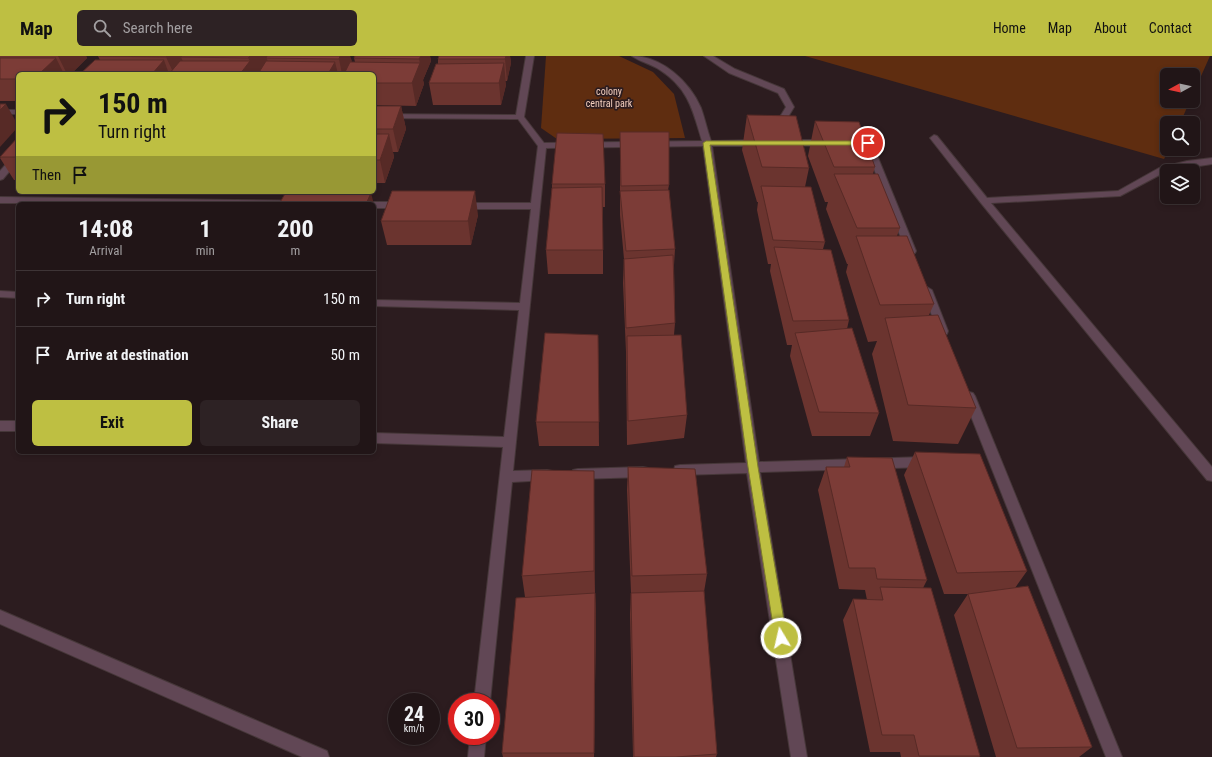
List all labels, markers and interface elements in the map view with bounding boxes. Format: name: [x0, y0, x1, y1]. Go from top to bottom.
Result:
search box: [77, 10, 357, 46]
text: Map: [20, 17, 53, 40]
icon: search: [91, 17, 113, 39]
text: Search here: [123, 19, 193, 37]
text: Home: [993, 20, 1026, 36]
text: Map: [1048, 20, 1072, 36]
text: About: [1094, 20, 1127, 36]
text: Contact: [1149, 20, 1192, 36]
north arrow: [1160, 68, 1200, 108]
map controls: [1160, 68, 1200, 204]
park label: colony central park: [586, 86, 633, 109]
text: 150 m: [98, 87, 168, 120]
icon: right: [32, 88, 84, 140]
button: search: [1160, 116, 1200, 156]
text: Turn right: [98, 121, 166, 142]
pin: [851, 126, 885, 160]
icon: arrive: [857, 132, 879, 154]
icon: arrive: [69, 164, 91, 186]
button: layers: [1160, 164, 1200, 204]
text: Then: [32, 166, 61, 184]
text: 14:08: [78, 215, 133, 243]
text: 1: [199, 215, 211, 243]
text: 200: [277, 215, 314, 243]
text: Arrival: [89, 243, 122, 258]
text: min: [196, 243, 215, 258]
text: m: [291, 243, 300, 258]
icon: right: [32, 288, 54, 310]
text: Turn right: [66, 290, 125, 308]
text: 150 m: [323, 290, 360, 308]
icon: arrive: [32, 344, 54, 366]
text: Arrive at destination: [66, 346, 189, 364]
text: 50 m: [330, 346, 360, 364]
button: Exit: [32, 400, 192, 446]
button: Share: [200, 400, 360, 446]
position arrow: [760, 617, 802, 659]
speed limit sign: 30: [448, 693, 500, 745]
text: 24: [404, 702, 424, 726]
text: km/h: [404, 723, 424, 734]

